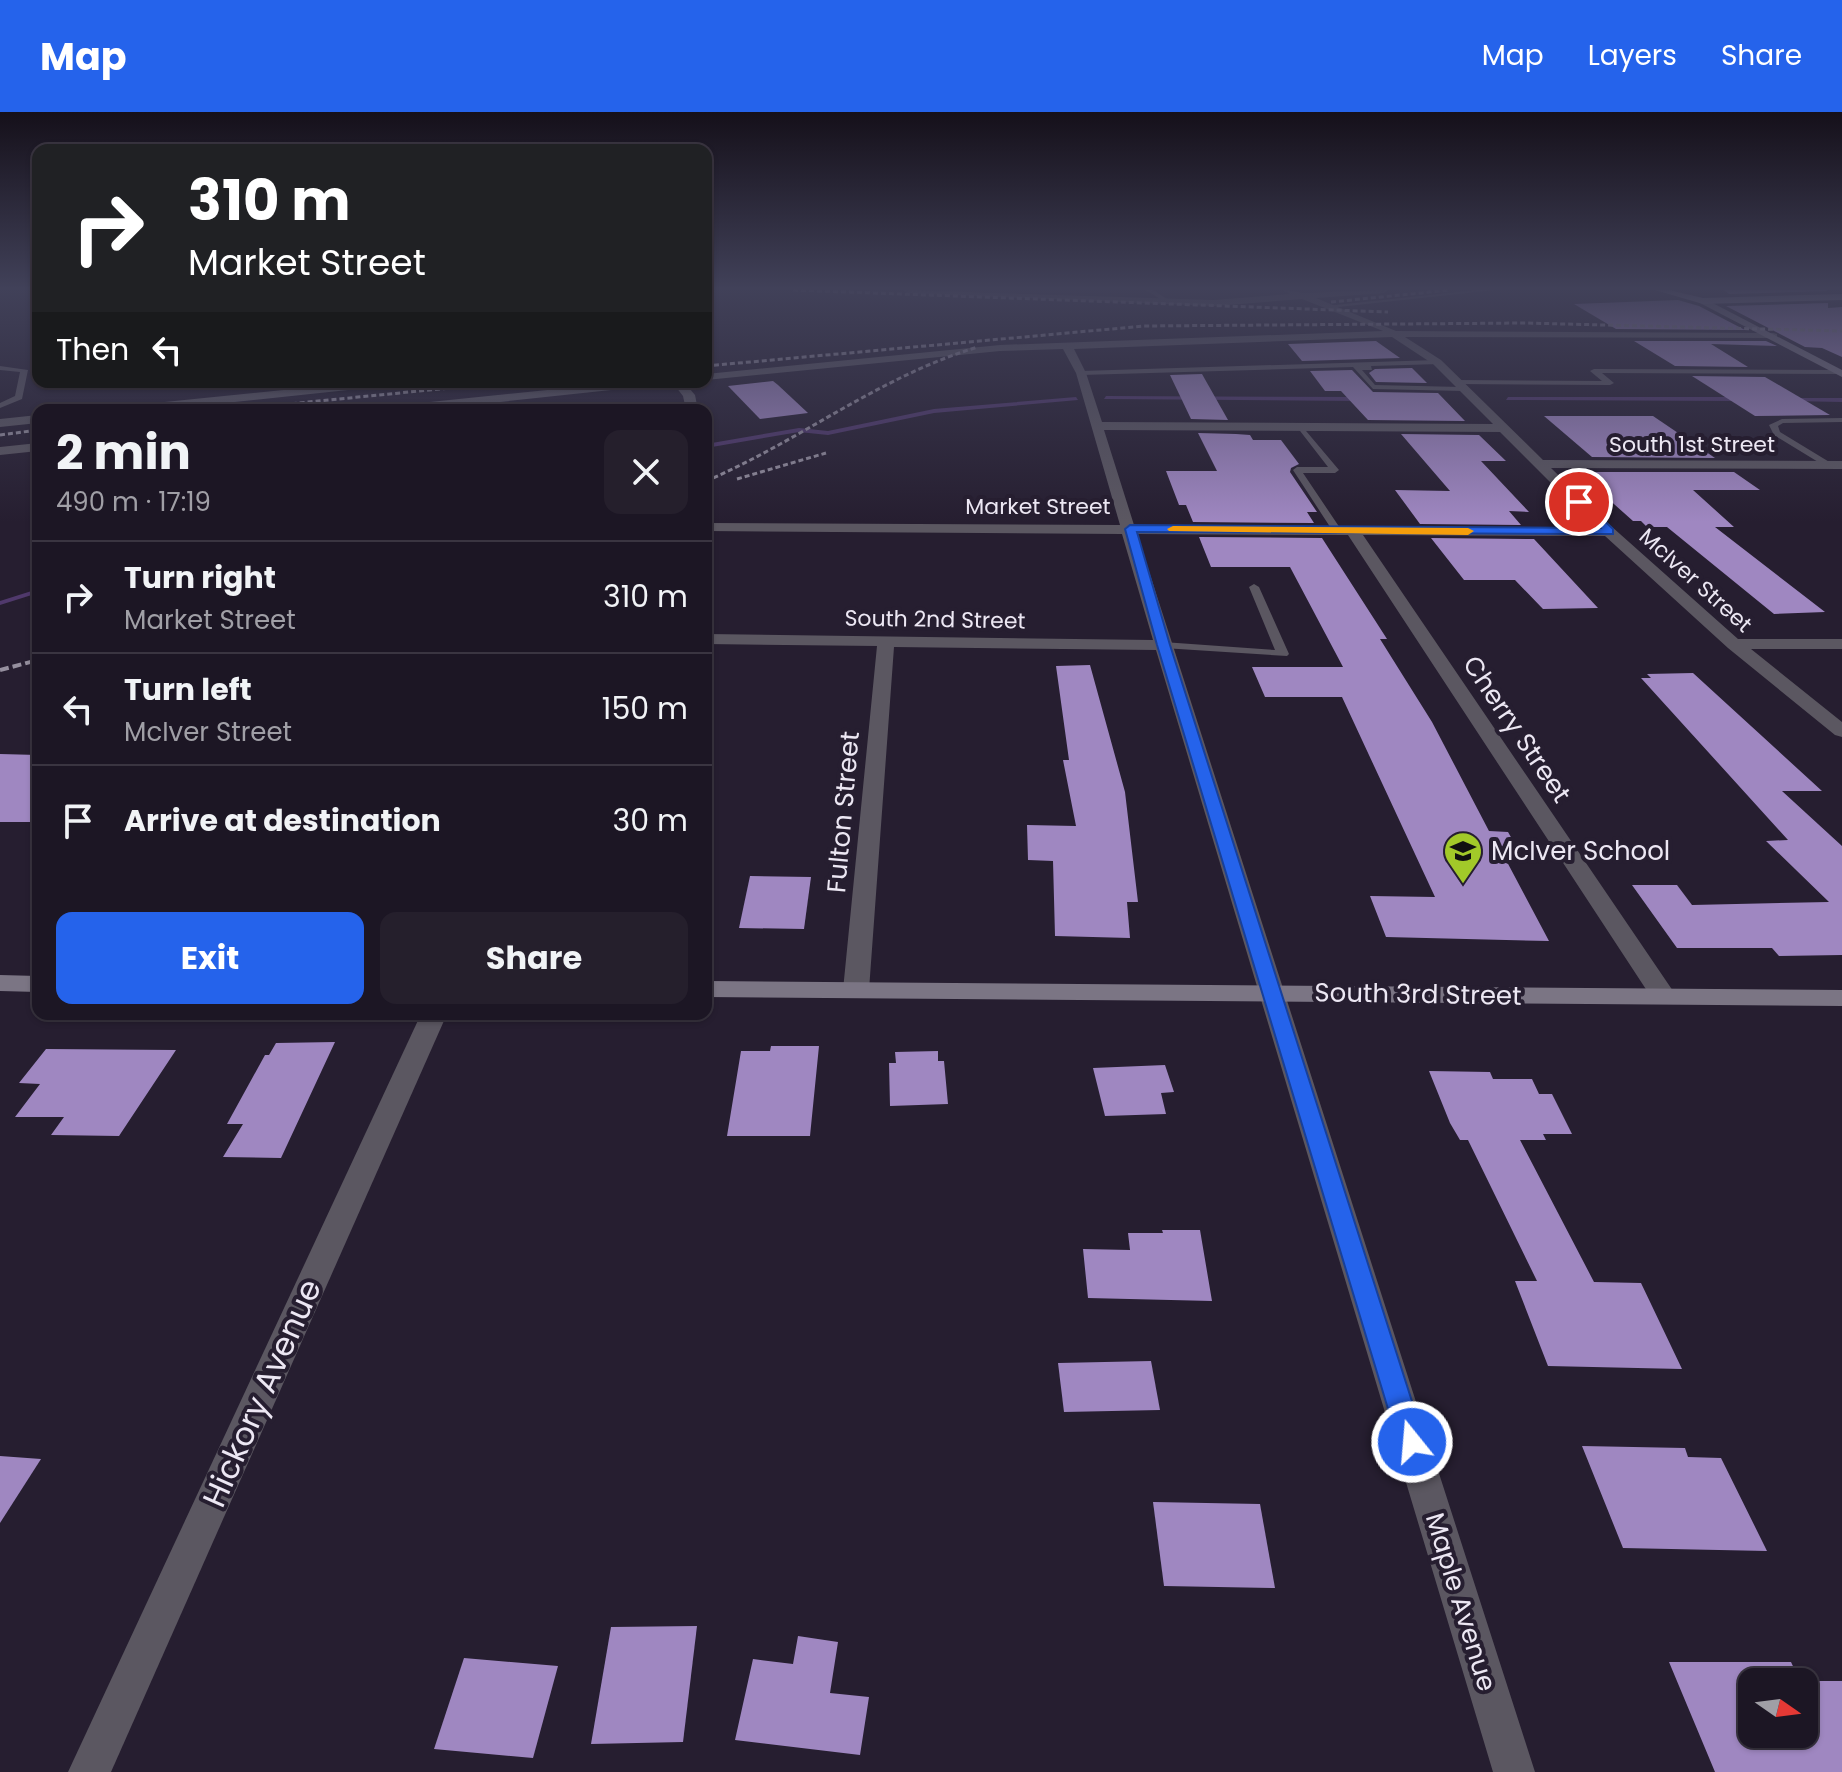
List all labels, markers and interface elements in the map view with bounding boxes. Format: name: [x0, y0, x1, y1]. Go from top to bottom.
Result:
text: Map: [40, 30, 127, 83]
text: Map: [1482, 36, 1544, 75]
text: Layers: [1588, 36, 1677, 75]
text: Share: [1721, 36, 1802, 75]
text: 310 m: [188, 161, 351, 240]
icon: right: [56, 176, 160, 280]
text: Market Street: [188, 237, 426, 288]
text: Then: [56, 328, 129, 371]
icon: left: [145, 328, 189, 372]
text: 2 min: [56, 419, 191, 486]
street label: South 1st Street: [1609, 429, 1775, 460]
button: close: [604, 430, 688, 514]
pin: [1545, 468, 1613, 536]
icon: arrive: [1557, 480, 1601, 524]
text: 490 m · 17:19: [56, 484, 211, 520]
street label: Market Street: [965, 491, 1111, 522]
street label: McIver Street: [1632, 521, 1759, 639]
text: Turn right: [124, 556, 276, 599]
icon: right: [56, 575, 100, 619]
text: 310 m: [603, 575, 688, 618]
text: Market Street: [124, 602, 296, 638]
street label: South 2nd Street: [844, 602, 1026, 637]
street label: Cherry Street: [1455, 648, 1579, 810]
text: Turn left: [124, 668, 252, 711]
icon: left: [56, 687, 100, 731]
text: 150 m: [602, 687, 688, 730]
text: McIver Street: [124, 714, 292, 750]
street label: Fulton Street: [818, 730, 868, 894]
icon: arrive: [56, 799, 100, 843]
text: Arrive at destination: [124, 799, 441, 842]
text: 30 m: [613, 799, 688, 842]
school or university icon: McIver School: [1442, 830, 1484, 885]
place label: McIver School: [1491, 833, 1670, 869]
button: Exit: [56, 912, 364, 1004]
button: Share: [380, 912, 688, 1004]
street label: South 3rd Street: [1314, 974, 1522, 1014]
street label: Hickory Avenue: [191, 1272, 332, 1514]
position arrow: [1370, 1400, 1454, 1484]
street label: Maple Avenue: [1417, 1508, 1505, 1696]
north arrow: [1738, 1668, 1818, 1748]
map controls: [1738, 1668, 1818, 1748]

